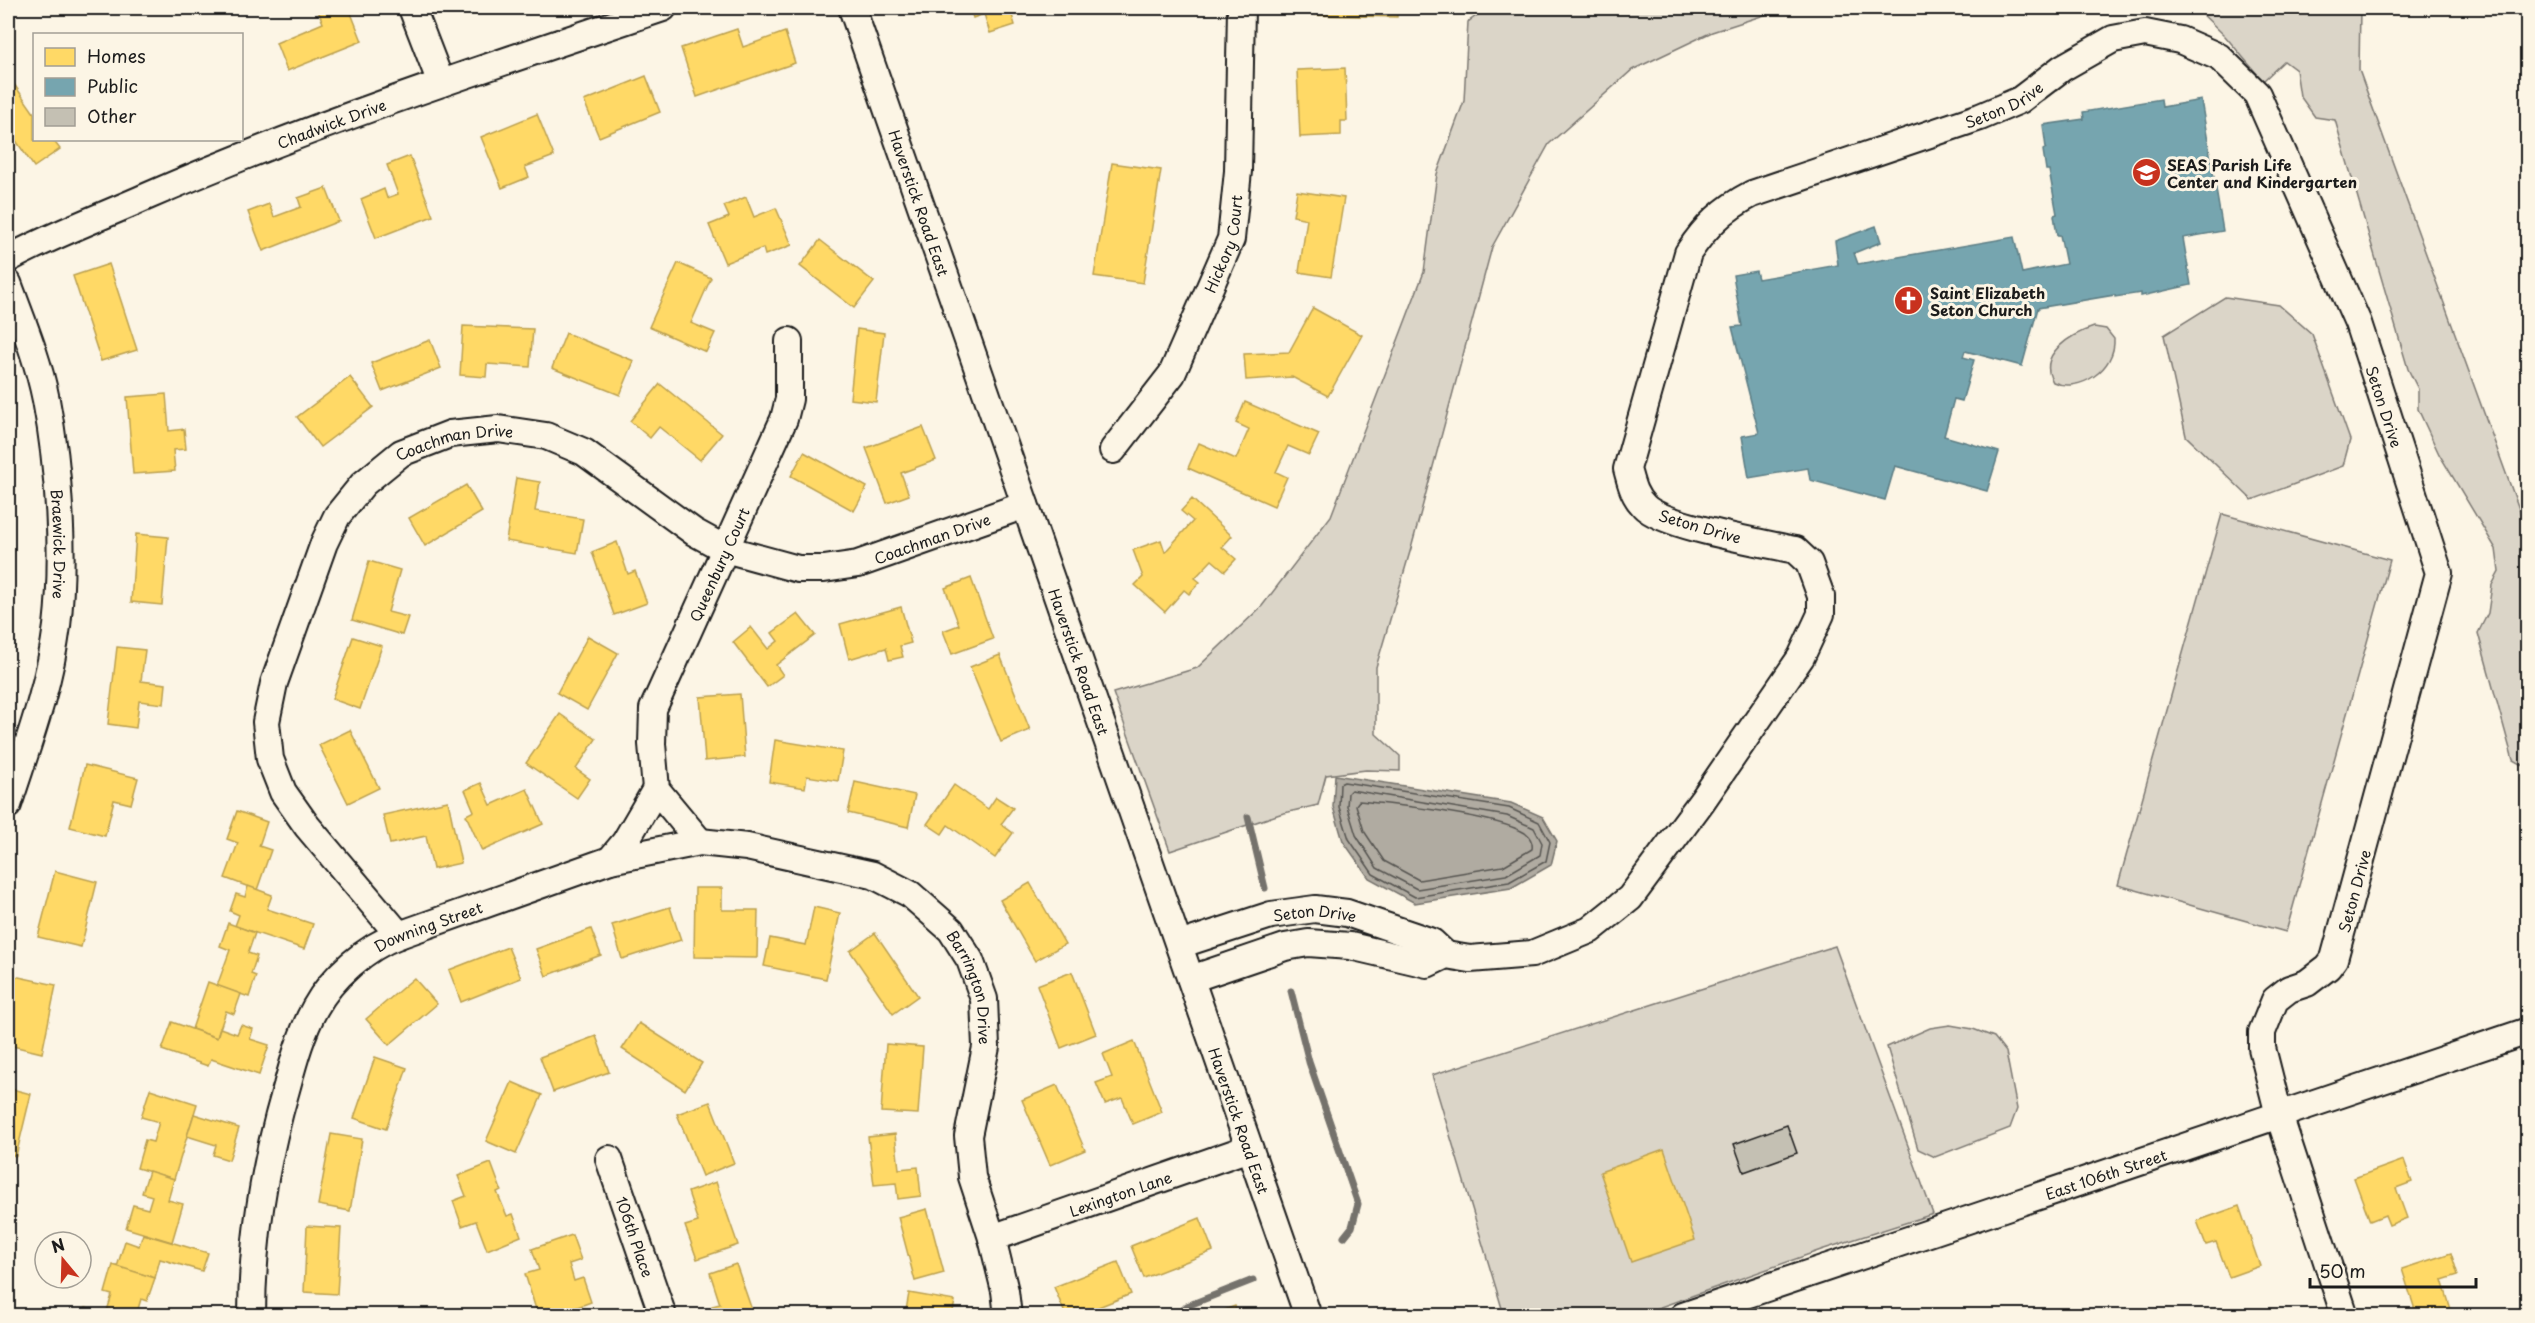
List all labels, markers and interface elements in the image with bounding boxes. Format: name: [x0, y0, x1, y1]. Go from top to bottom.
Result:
legend: [33, 33, 243, 141]
text: Homes: [87, 42, 145, 69]
text: Public: [87, 72, 138, 99]
street label: Seton Drive: [1961, 75, 2047, 133]
street label: Chadwick Drive: [273, 92, 389, 154]
text: Other: [87, 102, 137, 129]
street label: Haverstick Road East: [884, 126, 956, 279]
place label: SEAS Parish Life Center and Kindergarten: [2167, 153, 2357, 193]
school or university icon: SEAS Parish Life Center and Kindergarten: [2130, 157, 2162, 189]
street label: Hickory Court: [1198, 194, 1247, 296]
place label: Saint Elizabeth Seton Church: [1930, 281, 2045, 321]
church icon: Saint Elizabeth Seton Church: [1893, 285, 1925, 317]
street label: Seton Drive: [2361, 362, 2409, 450]
street label: Coachman Drive: [389, 418, 515, 465]
street label: Braewick Drive: [46, 488, 72, 600]
street label: Queenbury Court: [683, 503, 754, 625]
street label: Seton Drive: [1656, 503, 1744, 549]
street label: Coachman Drive: [871, 507, 993, 569]
street label: Haverstick Road East: [1044, 585, 1116, 738]
street label: Seton Drive: [2332, 847, 2376, 935]
street label: Downing Street: [369, 895, 485, 957]
street label: Seton Drive: [1271, 897, 1360, 927]
street label: Barrington Drive: [942, 925, 997, 1045]
street label: Haverstick Road East: [1204, 1044, 1276, 1197]
street label: East 106th Street: [2042, 1142, 2169, 1205]
street label: Lexington Lane: [1066, 1164, 1175, 1222]
street label: 106th Place: [611, 1193, 660, 1280]
north arrow: [33, 1230, 93, 1290]
text: N: [48, 1231, 68, 1258]
scale bar: [2310, 1251, 2476, 1289]
text: 50 m: [2319, 1257, 2366, 1284]

